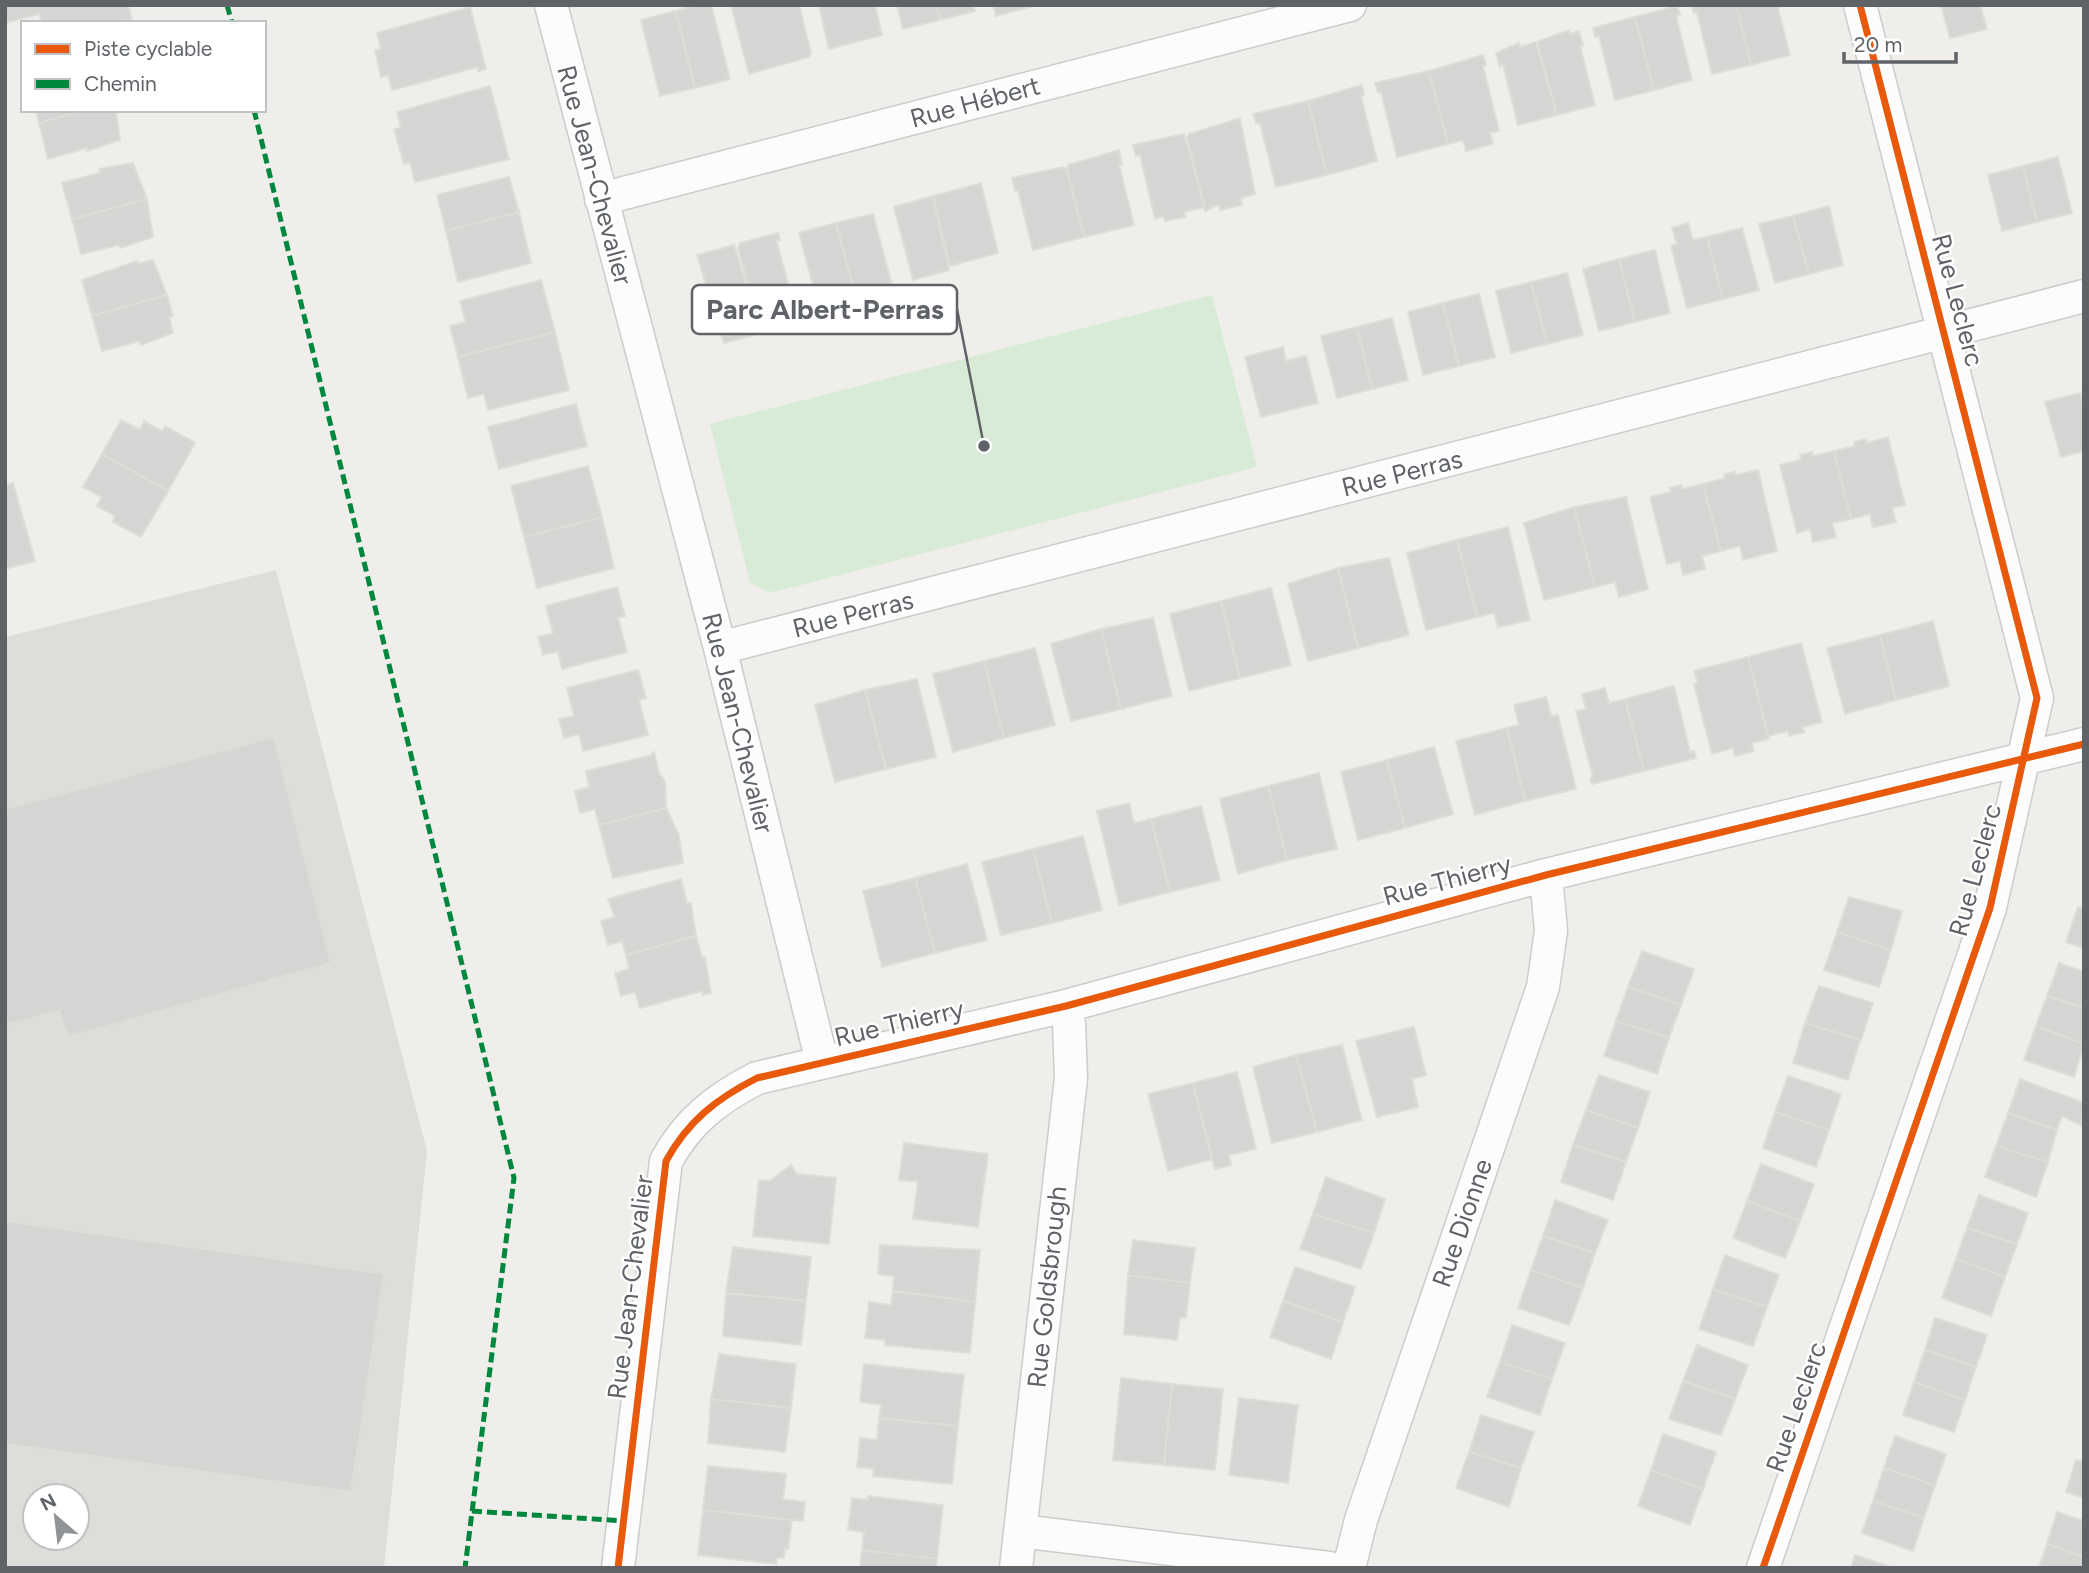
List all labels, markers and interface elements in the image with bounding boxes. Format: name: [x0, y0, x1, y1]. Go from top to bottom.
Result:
legend: [21, 21, 266, 112]
scale bar: [1844, 21, 1956, 65]
text: 20 m: [1854, 32, 1902, 57]
text: Piste cyclable: [84, 36, 212, 61]
street label: Rue Jean-Chevalier: [550, 62, 640, 288]
street label: Rue Hébert: [907, 69, 1044, 135]
text: Chemin: [84, 71, 157, 96]
street label: Rue Leclerc: [1925, 230, 1991, 370]
callout: Parc Albert-Perras: [692, 285, 957, 334]
text: Parc Albert-Perras: [706, 292, 944, 326]
street label: Rue Perras: [1338, 443, 1466, 503]
street label: Rue Perras: [789, 584, 917, 644]
street label: Rue Jean-Chevalier: [695, 610, 781, 837]
street label: Rue Leclerc: [1942, 800, 2008, 940]
street label: Rue Thierry: [1379, 847, 1515, 913]
street label: Rue Thierry: [831, 993, 967, 1053]
street label: Rue Dionne: [1425, 1155, 1499, 1291]
street label: Rue Jean-Chevalier: [600, 1173, 660, 1401]
street label: Rue Goldsbrough: [1020, 1185, 1074, 1389]
street label: Rue Leclerc: [1759, 1338, 1833, 1476]
north arrow: [21, 1482, 91, 1552]
text: N: [36, 1489, 60, 1516]

